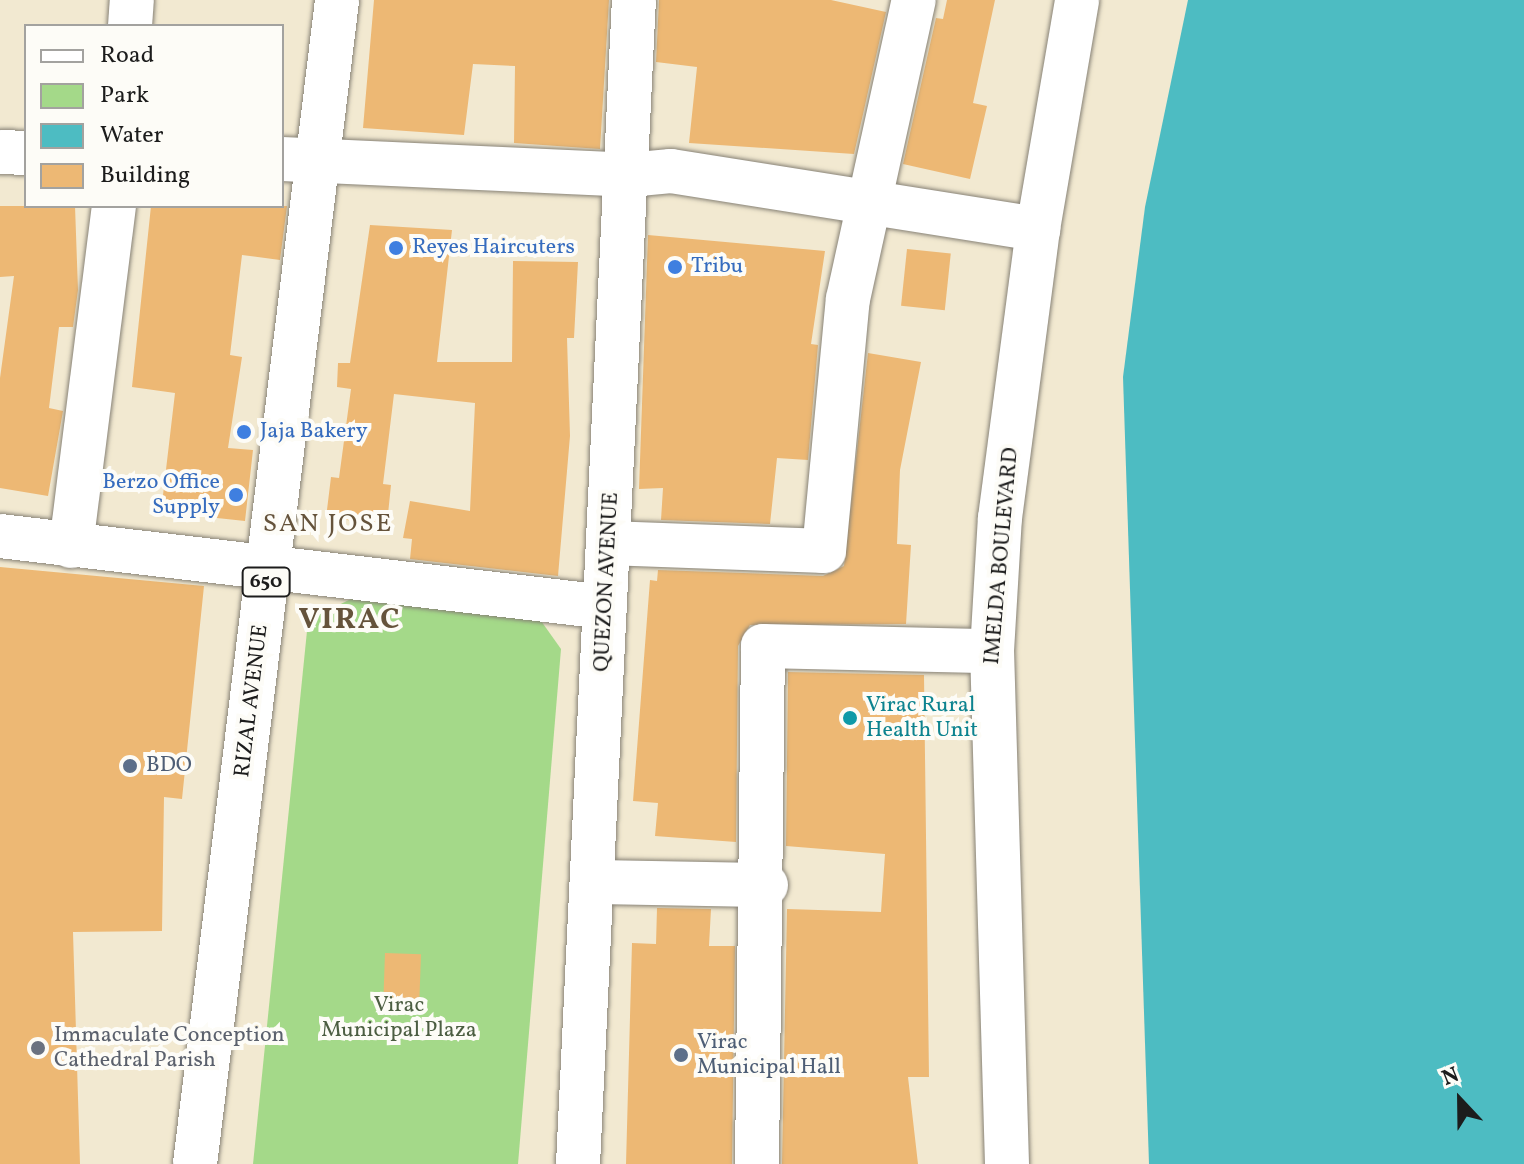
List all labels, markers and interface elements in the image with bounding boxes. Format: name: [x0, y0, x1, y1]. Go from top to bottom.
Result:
legend: [24, 24, 284, 208]
text: Road: [100, 39, 154, 73]
text: Park: [100, 79, 149, 113]
text: Water: [100, 119, 164, 153]
text: Building: [100, 159, 190, 193]
place label: Reyes Haircuters: [412, 235, 575, 261]
marker: Reyes Haircuters: [387, 239, 405, 257]
place label: Tribu: [691, 254, 743, 280]
marker: Tribu: [666, 258, 684, 276]
place label: Jaja Bakery: [260, 419, 368, 445]
marker: Jaja Bakery: [235, 423, 253, 441]
street label: IMELDA BOULEVARD: [979, 446, 1025, 666]
place label: Berzo Office Supply: [102, 469, 220, 520]
marker: Berzo Office Supply: [227, 486, 245, 504]
street label: QUEZON AVENUE: [589, 492, 625, 672]
district label: SAN JOSE: [263, 509, 393, 541]
road number: 650: [240, 566, 292, 598]
district label: VIRAC: [298, 602, 402, 638]
street label: RIZAL AVENUE: [230, 623, 274, 779]
place label: Virac Rural Health Unit: [866, 692, 978, 744]
marker: Virac Rural Health Unit: [841, 709, 859, 727]
place label: BDO: [146, 753, 192, 779]
marker: BDO: [121, 757, 139, 775]
park label: Virac Municipal Plaza: [321, 992, 477, 1044]
place label: Immaculate Conception Cathedral Parish: [54, 1022, 285, 1074]
place label: Virac Municipal Hall: [697, 1029, 841, 1080]
marker: Immaculate Conception Cathedral Parish: [29, 1039, 47, 1057]
marker: Virac Municipal Hall: [672, 1046, 690, 1064]
north arrow: [1420, 1060, 1500, 1140]
text: N: [1438, 1060, 1464, 1095]

